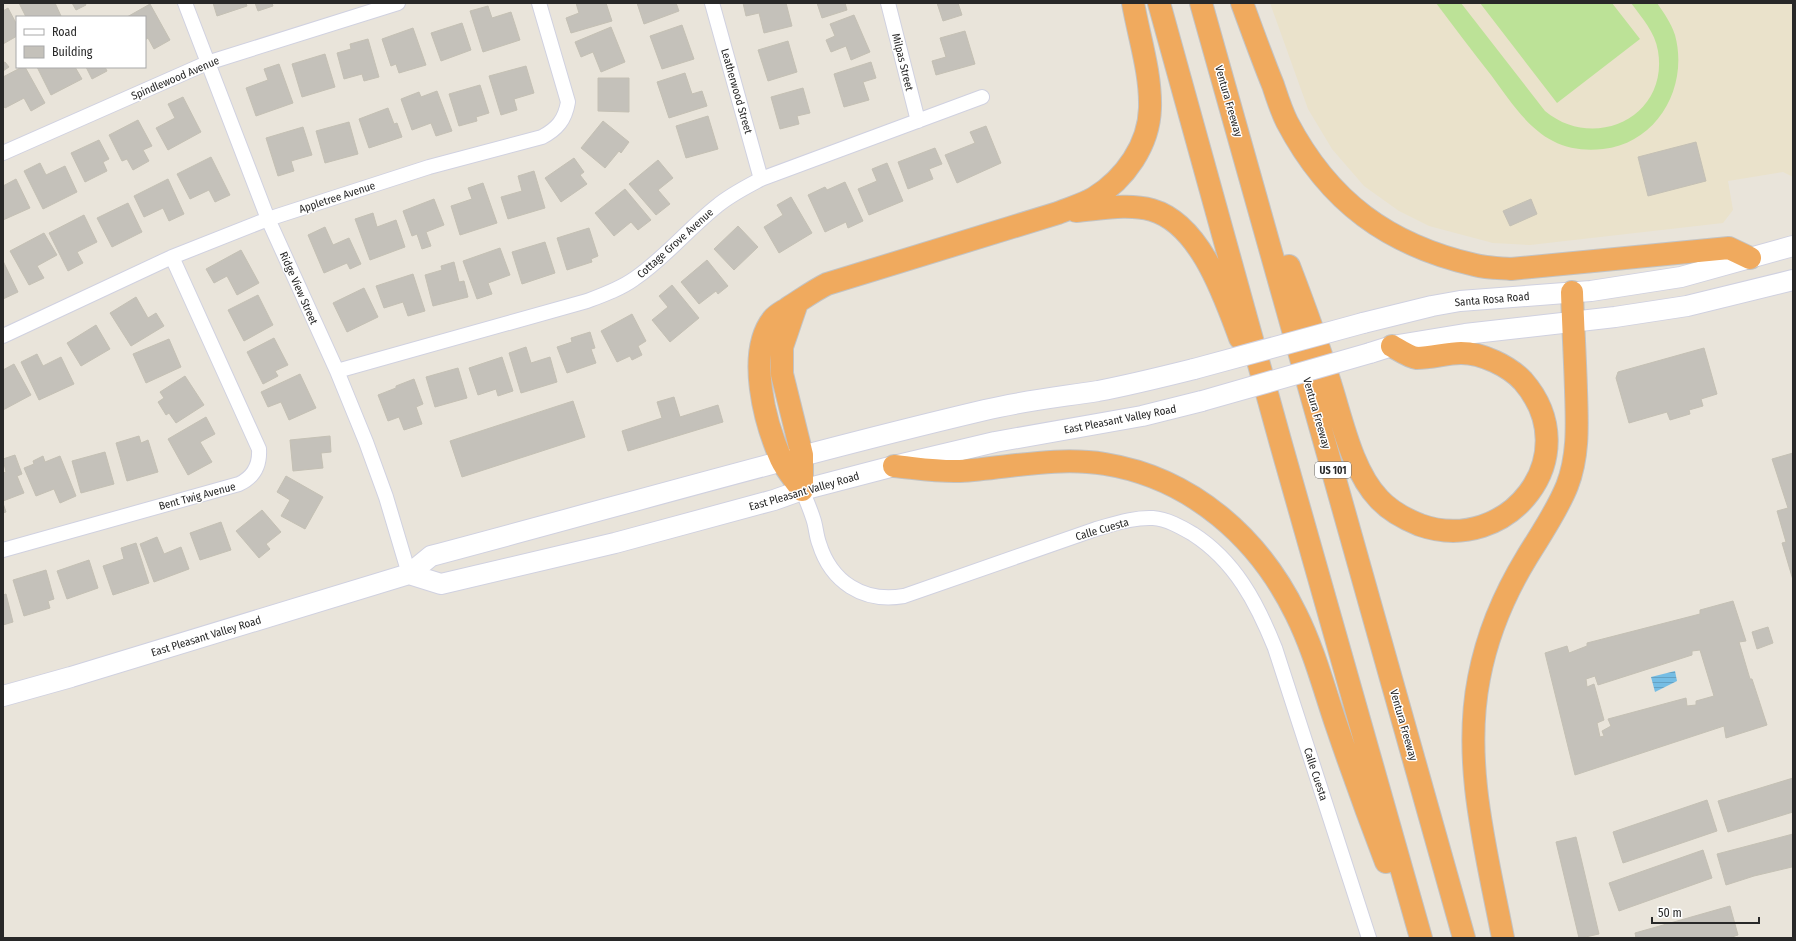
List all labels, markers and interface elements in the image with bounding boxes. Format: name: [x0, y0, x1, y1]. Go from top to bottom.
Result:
legend: [16, 16, 146, 68]
text: Road: [52, 25, 77, 39]
street label: Milpas Street: [889, 32, 916, 93]
text: Building: [52, 45, 93, 59]
street label: Leatherwood Street: [718, 47, 755, 136]
street label: Spindlewood Avenue: [129, 54, 221, 103]
street label: Ventura Freeway: [1212, 64, 1245, 138]
street label: Appletree Avenue: [297, 179, 377, 216]
street label: Cottage Grove Avenue: [635, 206, 716, 281]
street label: Ridge View Street: [277, 250, 321, 327]
street label: Santa Rosa Road: [1454, 290, 1530, 309]
street label: Ventura Freeway: [1300, 376, 1333, 450]
street label: East Pleasant Valley Road: [1063, 402, 1177, 437]
road number: US 101: [1315, 462, 1351, 478]
street label: East Pleasant Valley Road: [747, 469, 861, 513]
street label: Bent Twig Avenue: [157, 480, 237, 513]
street label: Calle Cuesta: [1074, 516, 1130, 543]
street label: East Pleasant Valley Road: [150, 614, 263, 659]
street label: Ventura Freeway: [1387, 688, 1420, 762]
street label: Calle Cuesta: [1301, 746, 1330, 802]
scale bar: [1652, 899, 1759, 925]
text: 50 m: [1658, 906, 1682, 920]

